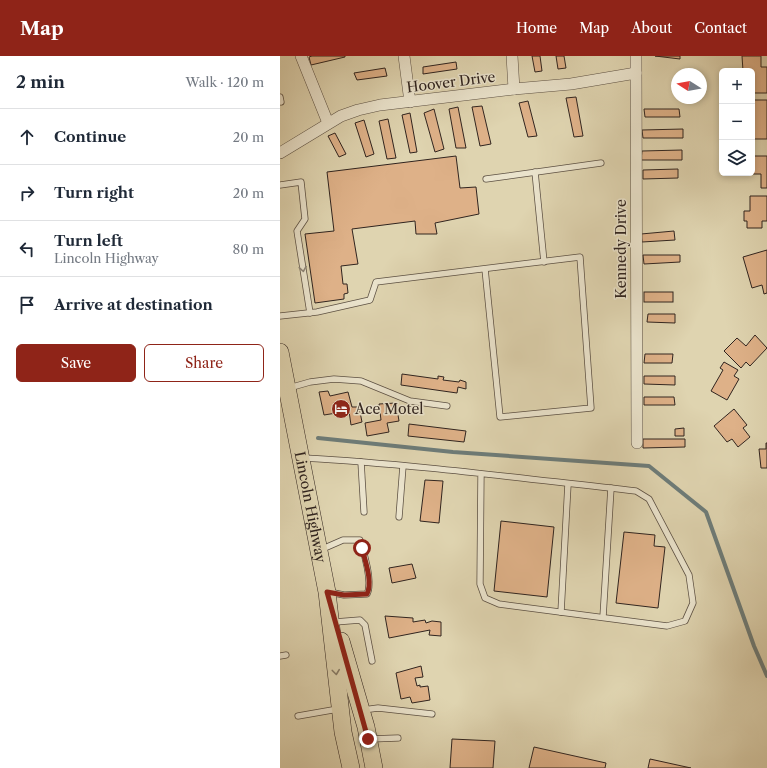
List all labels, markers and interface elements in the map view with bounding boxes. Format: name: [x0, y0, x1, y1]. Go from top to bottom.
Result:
text: Map: [20, 17, 64, 40]
text: Home: [516, 19, 557, 37]
text: Map: [579, 19, 609, 37]
text: About: [631, 19, 672, 37]
text: Contact: [694, 19, 747, 37]
street label: Hoover Drive: [406, 68, 497, 96]
north arrow: [671, 68, 707, 104]
map controls: [719, 68, 755, 176]
button: +: [719, 68, 755, 104]
text: 2 min: [16, 72, 65, 92]
text: Walk · 120 m: [186, 74, 264, 90]
button: −: [719, 104, 755, 140]
icon: ahead: [16, 126, 38, 148]
text: Continue: [54, 127, 126, 146]
text: 20 m: [233, 129, 264, 145]
button: layers: [719, 140, 755, 176]
icon: right: [16, 182, 38, 204]
text: Turn right: [54, 183, 134, 202]
text: 20 m: [233, 185, 264, 201]
street label: Kennedy Drive: [612, 199, 630, 299]
text: Turn left: [54, 231, 123, 250]
icon: left: [16, 238, 38, 260]
text: 80 m: [232, 241, 264, 257]
text: Lincoln Highway: [54, 250, 159, 266]
one-way arrow: [298, 266, 307, 272]
icon: arrive: [16, 294, 38, 316]
text: Arrive at destination: [54, 295, 213, 314]
button: Save: [16, 344, 136, 382]
button: Share: [144, 344, 264, 382]
hotel icon: Ace Motel: [330, 398, 352, 420]
place label: Ace Motel: [354, 400, 423, 418]
street label: Lincoln Highway: [291, 450, 330, 564]
route start: [353, 539, 371, 557]
one-way arrow: [331, 669, 340, 675]
route end: [359, 730, 377, 748]

